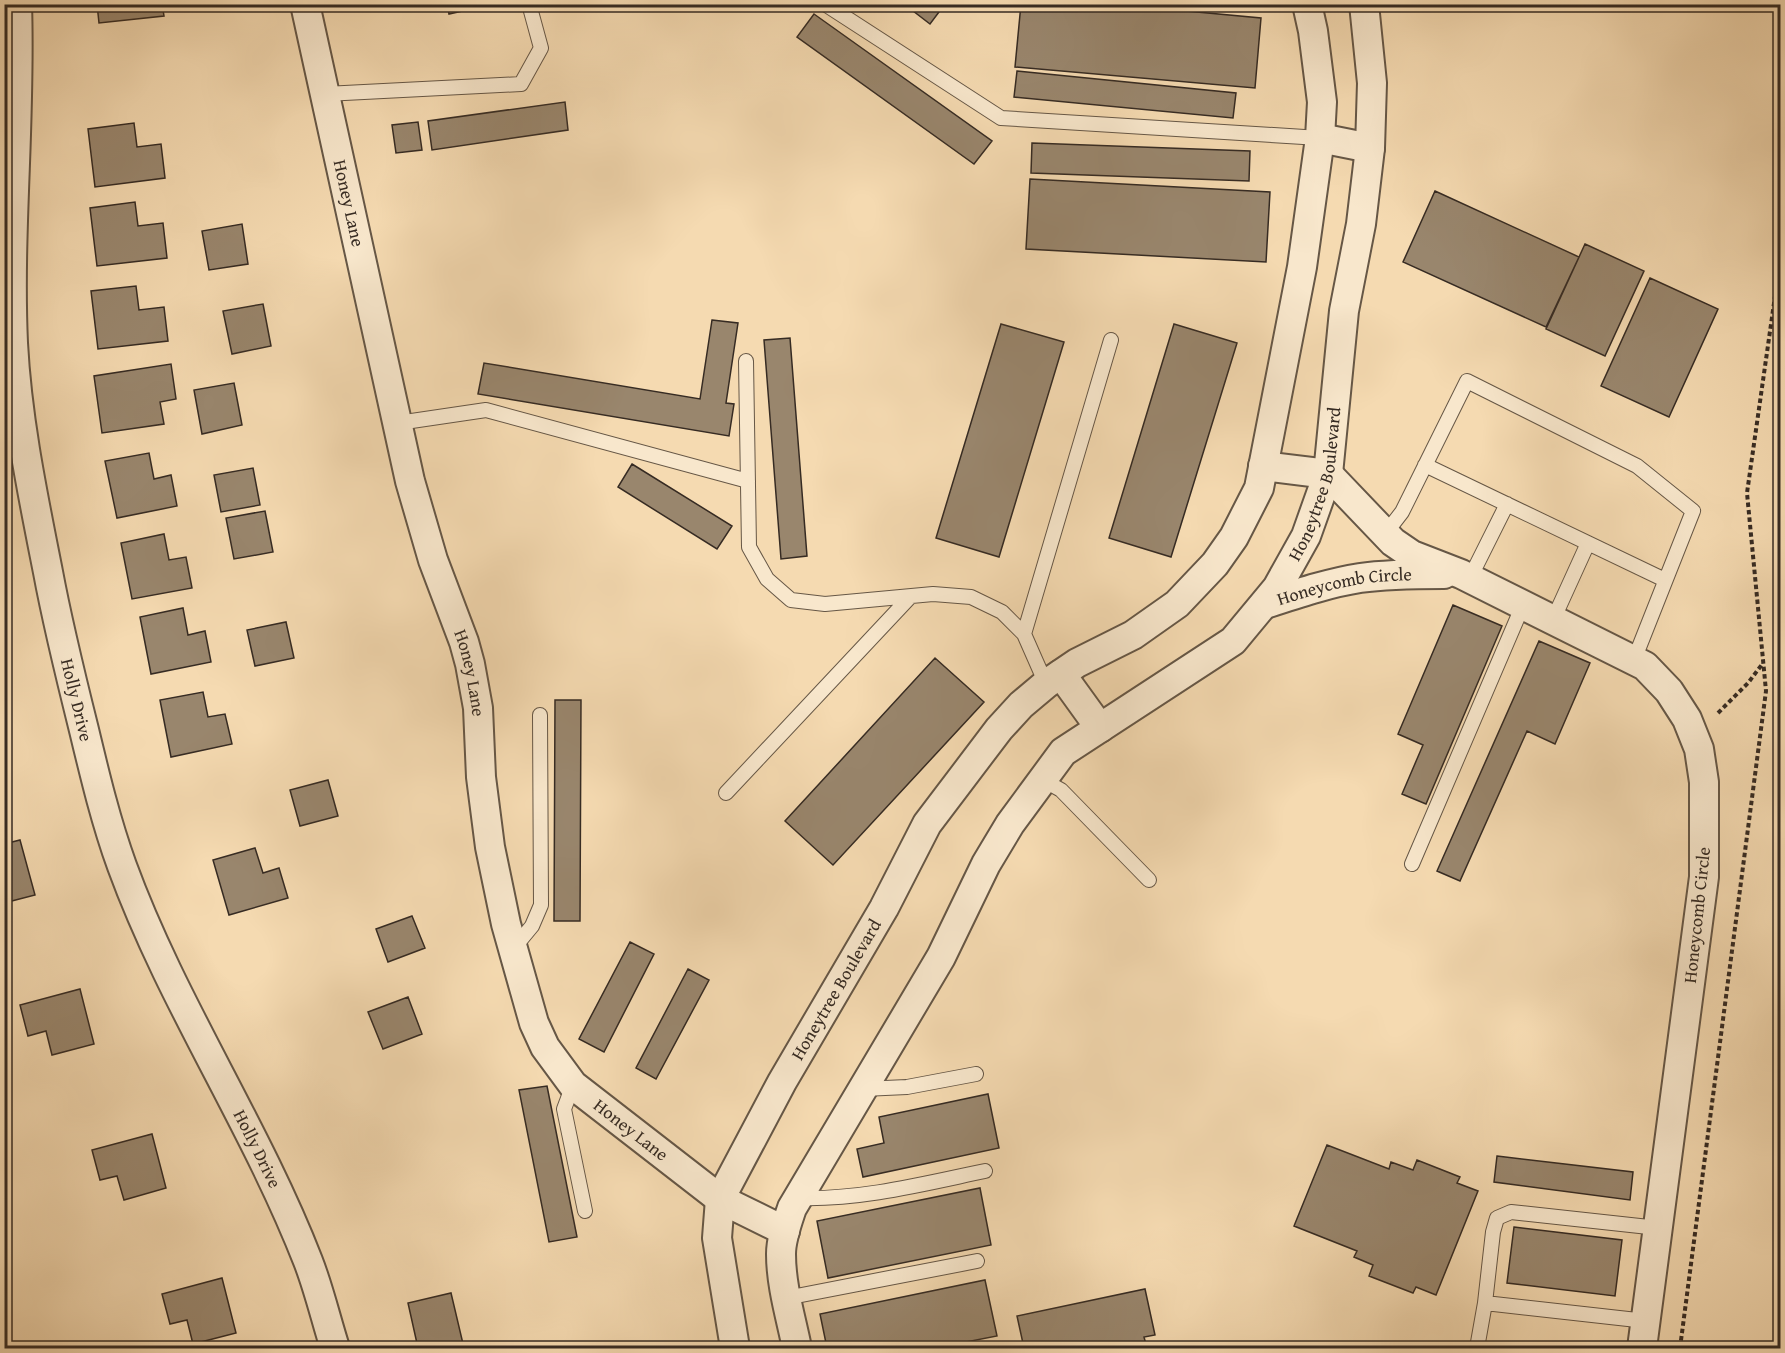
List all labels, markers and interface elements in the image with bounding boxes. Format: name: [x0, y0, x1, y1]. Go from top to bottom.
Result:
street label: Honey Lane: [327, 157, 372, 249]
street label: Honeytree Boulevard: [1281, 405, 1348, 566]
street label: Honeycomb Circle: [1273, 560, 1412, 612]
street label: Honey Lane: [447, 625, 492, 717]
street label: Holly Drive: [54, 656, 100, 744]
street label: Honeycomb Circle: [1676, 845, 1717, 984]
street label: Honeytree Boulevard: [784, 913, 888, 1065]
street label: Honey Lane: [588, 1092, 675, 1167]
street label: Holly Drive: [227, 1105, 289, 1192]

